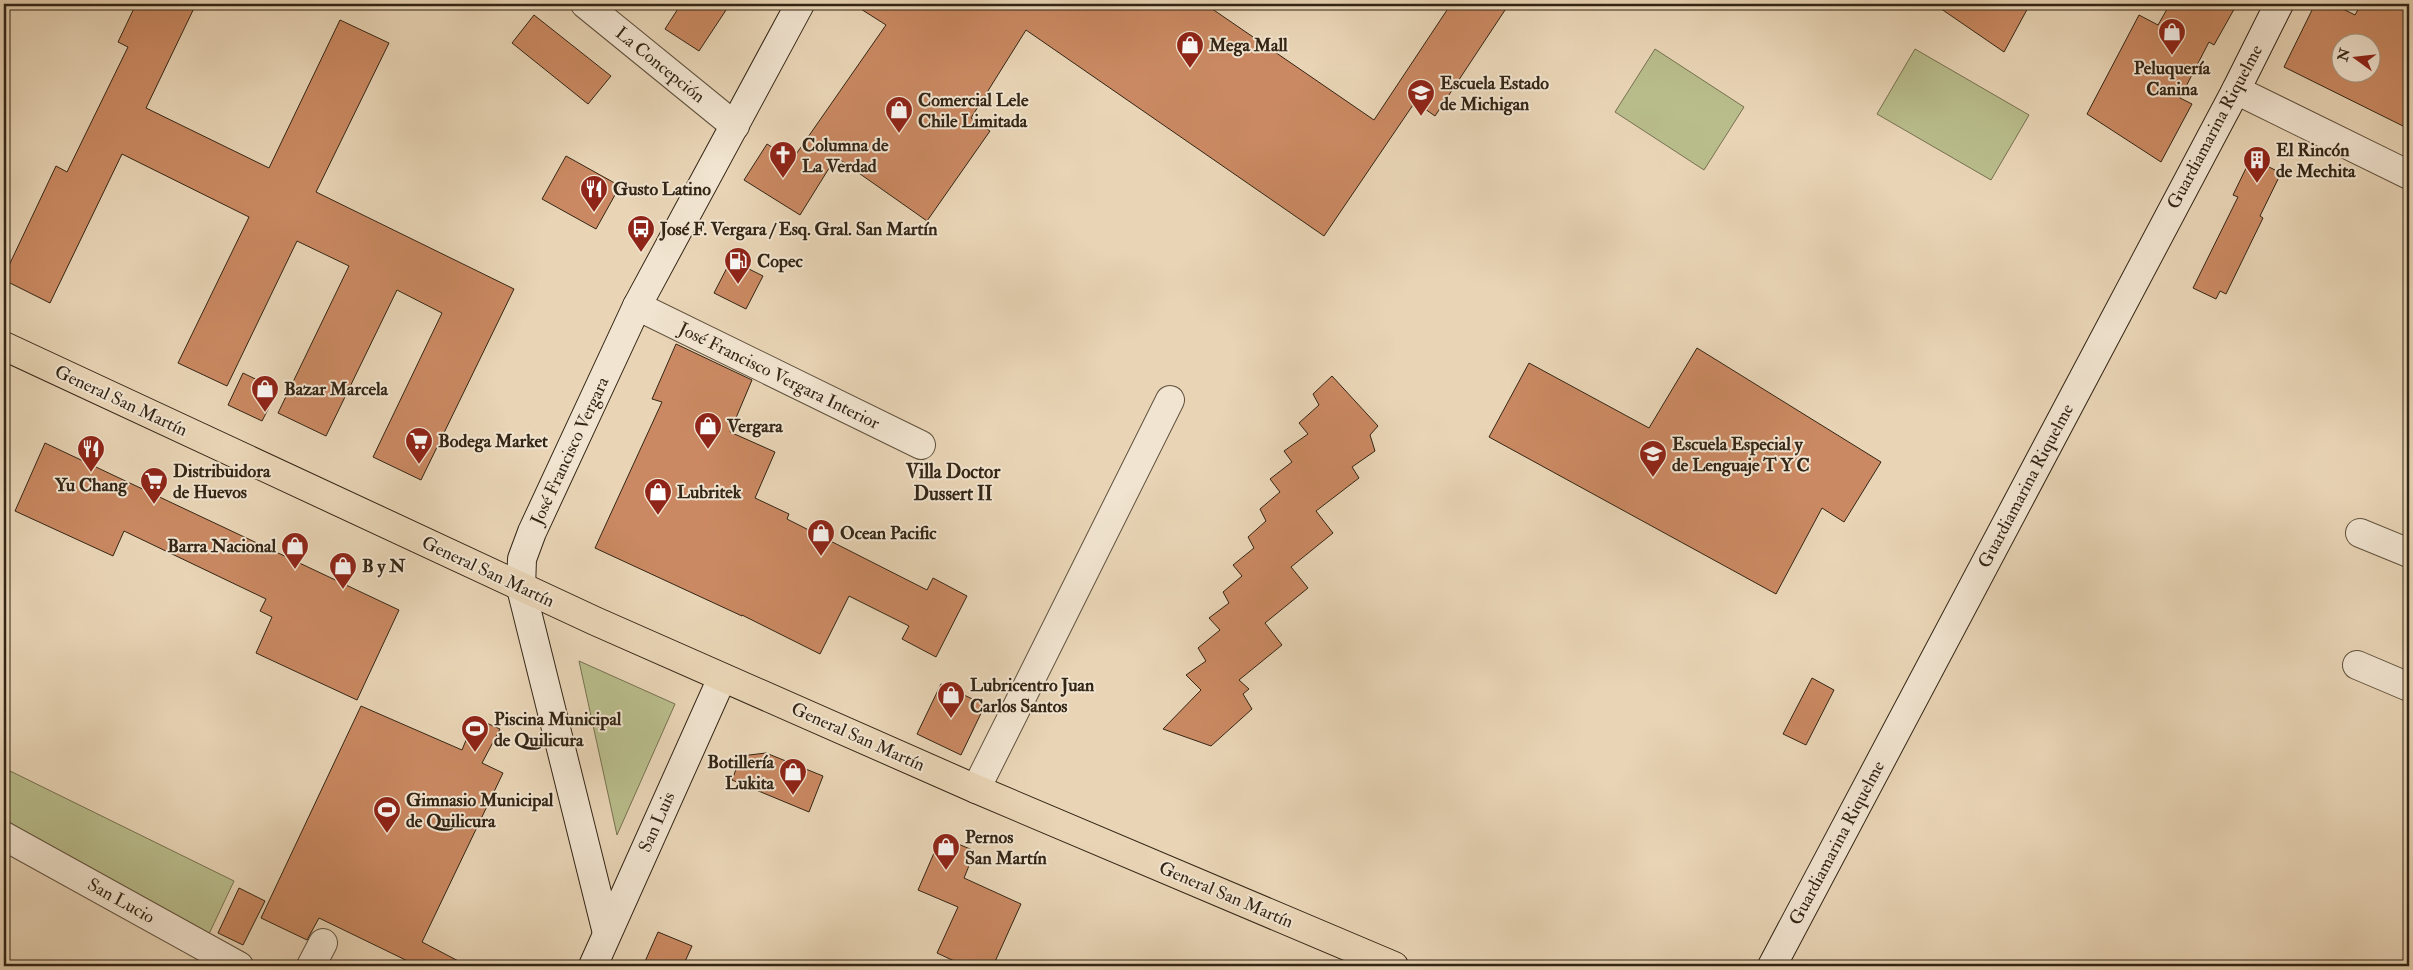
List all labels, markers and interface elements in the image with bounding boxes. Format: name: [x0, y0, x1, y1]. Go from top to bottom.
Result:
shop icon: Peluquería Canina: [2157, 17, 2187, 56]
street label: La Concepción: [610, 22, 710, 108]
shop icon: Mega Mall: [1175, 30, 1205, 69]
north arrow: [2330, 32, 2380, 82]
place label: Mega Mall: [1208, 34, 1288, 57]
street label: Guardiamarina Riquelme: [2162, 41, 2268, 213]
text: N: [2334, 46, 2354, 64]
place label: Peluquería Canina: [2134, 57, 2211, 101]
place label: Escuela Estado de Michigan: [1440, 72, 1549, 116]
school or university icon: Escuela Estado de Michigan: [1406, 78, 1436, 117]
place label: Comercial Lele Chile Limitada: [918, 89, 1029, 133]
shop icon: Comercial Lele Chile Limitada: [884, 95, 914, 134]
place label: Columna de La Verdad: [802, 134, 889, 178]
place label: El Rincón de Mechita: [2276, 139, 2356, 183]
church icon: Columna de La Verdad: [768, 140, 798, 179]
building icon: El Rincón de Mechita: [2242, 145, 2272, 184]
restaurant icon: Gusto Latino: [579, 174, 609, 213]
place label: Gusto Latino: [613, 178, 711, 201]
bus stop icon: José F. Vergara / Esq. Gral. San Martín: [626, 214, 656, 253]
place label: José F. Vergara / Esq. Gral. San Martín: [659, 218, 938, 241]
fuel station icon: Copec: [723, 246, 753, 285]
place label: Copec: [757, 250, 803, 273]
street label: José Francisco Vergara Interior: [675, 318, 883, 434]
street label: General San Martín: [51, 360, 191, 442]
street label: José Francisco Vergara: [525, 373, 615, 530]
shop icon: Bazar Marcela: [250, 374, 280, 413]
place label: Bazar Marcela: [284, 378, 389, 401]
street label: Guardiamarina Riquelme: [1973, 400, 2079, 572]
shop icon: Vergara: [693, 411, 723, 450]
place label: Vergara: [727, 415, 783, 437]
supermarket icon: Bodega Market: [404, 426, 434, 465]
place label: Bodega Market: [438, 430, 548, 453]
place label: Escuela Especial y de Lenguaje T Y C: [1672, 433, 1810, 477]
restaurant icon: Yu Chang: [76, 434, 106, 473]
school or university icon: Escuela Especial y de Lenguaje T Y C: [1638, 439, 1668, 478]
place label: Distribuidora de Huevos: [173, 460, 271, 504]
district label: Villa Doctor Dussert II: [905, 460, 1001, 506]
supermarket icon: Distribuidora de Huevos: [139, 466, 169, 505]
place label: Yu Chang: [54, 474, 128, 497]
shop icon: Lubritek: [643, 477, 673, 516]
place label: Lubritek: [677, 481, 742, 504]
shop icon: Ocean Pacific: [806, 518, 836, 557]
place label: Ocean Pacific: [840, 522, 937, 545]
shop icon: Barra Nacional: [280, 531, 310, 570]
street label: General San Martín: [418, 531, 558, 613]
place label: Barra Nacional: [167, 535, 276, 558]
shop icon: B y N: [328, 551, 358, 590]
place label: B y N: [362, 555, 406, 578]
place label: Lubricentro Juan Carlos Santos: [970, 674, 1095, 718]
shop icon: Lubricentro Juan Carlos Santos: [936, 680, 966, 719]
street label: General San Martín: [788, 697, 928, 777]
place label: Piscina Municipal de Quilicura: [494, 708, 622, 752]
sports icon: Piscina Municipal de Quilicura: [460, 714, 490, 753]
place label: Botillería Lukita: [707, 751, 775, 795]
shop icon: Botillería Lukita: [778, 757, 808, 796]
street label: Guardiamarina Riquelme: [1784, 757, 1890, 929]
street label: San Luis: [634, 788, 680, 856]
place label: Gimnasio Municipal de Quilicura: [406, 789, 554, 833]
sports icon: Gimnasio Municipal de Quilicura: [372, 795, 402, 834]
place label: Pernos San Martín: [965, 826, 1048, 870]
shop icon: Pernos San Martín: [931, 832, 961, 871]
street label: General San Martín: [1155, 856, 1297, 934]
street label: San Lucio: [83, 873, 159, 929]

